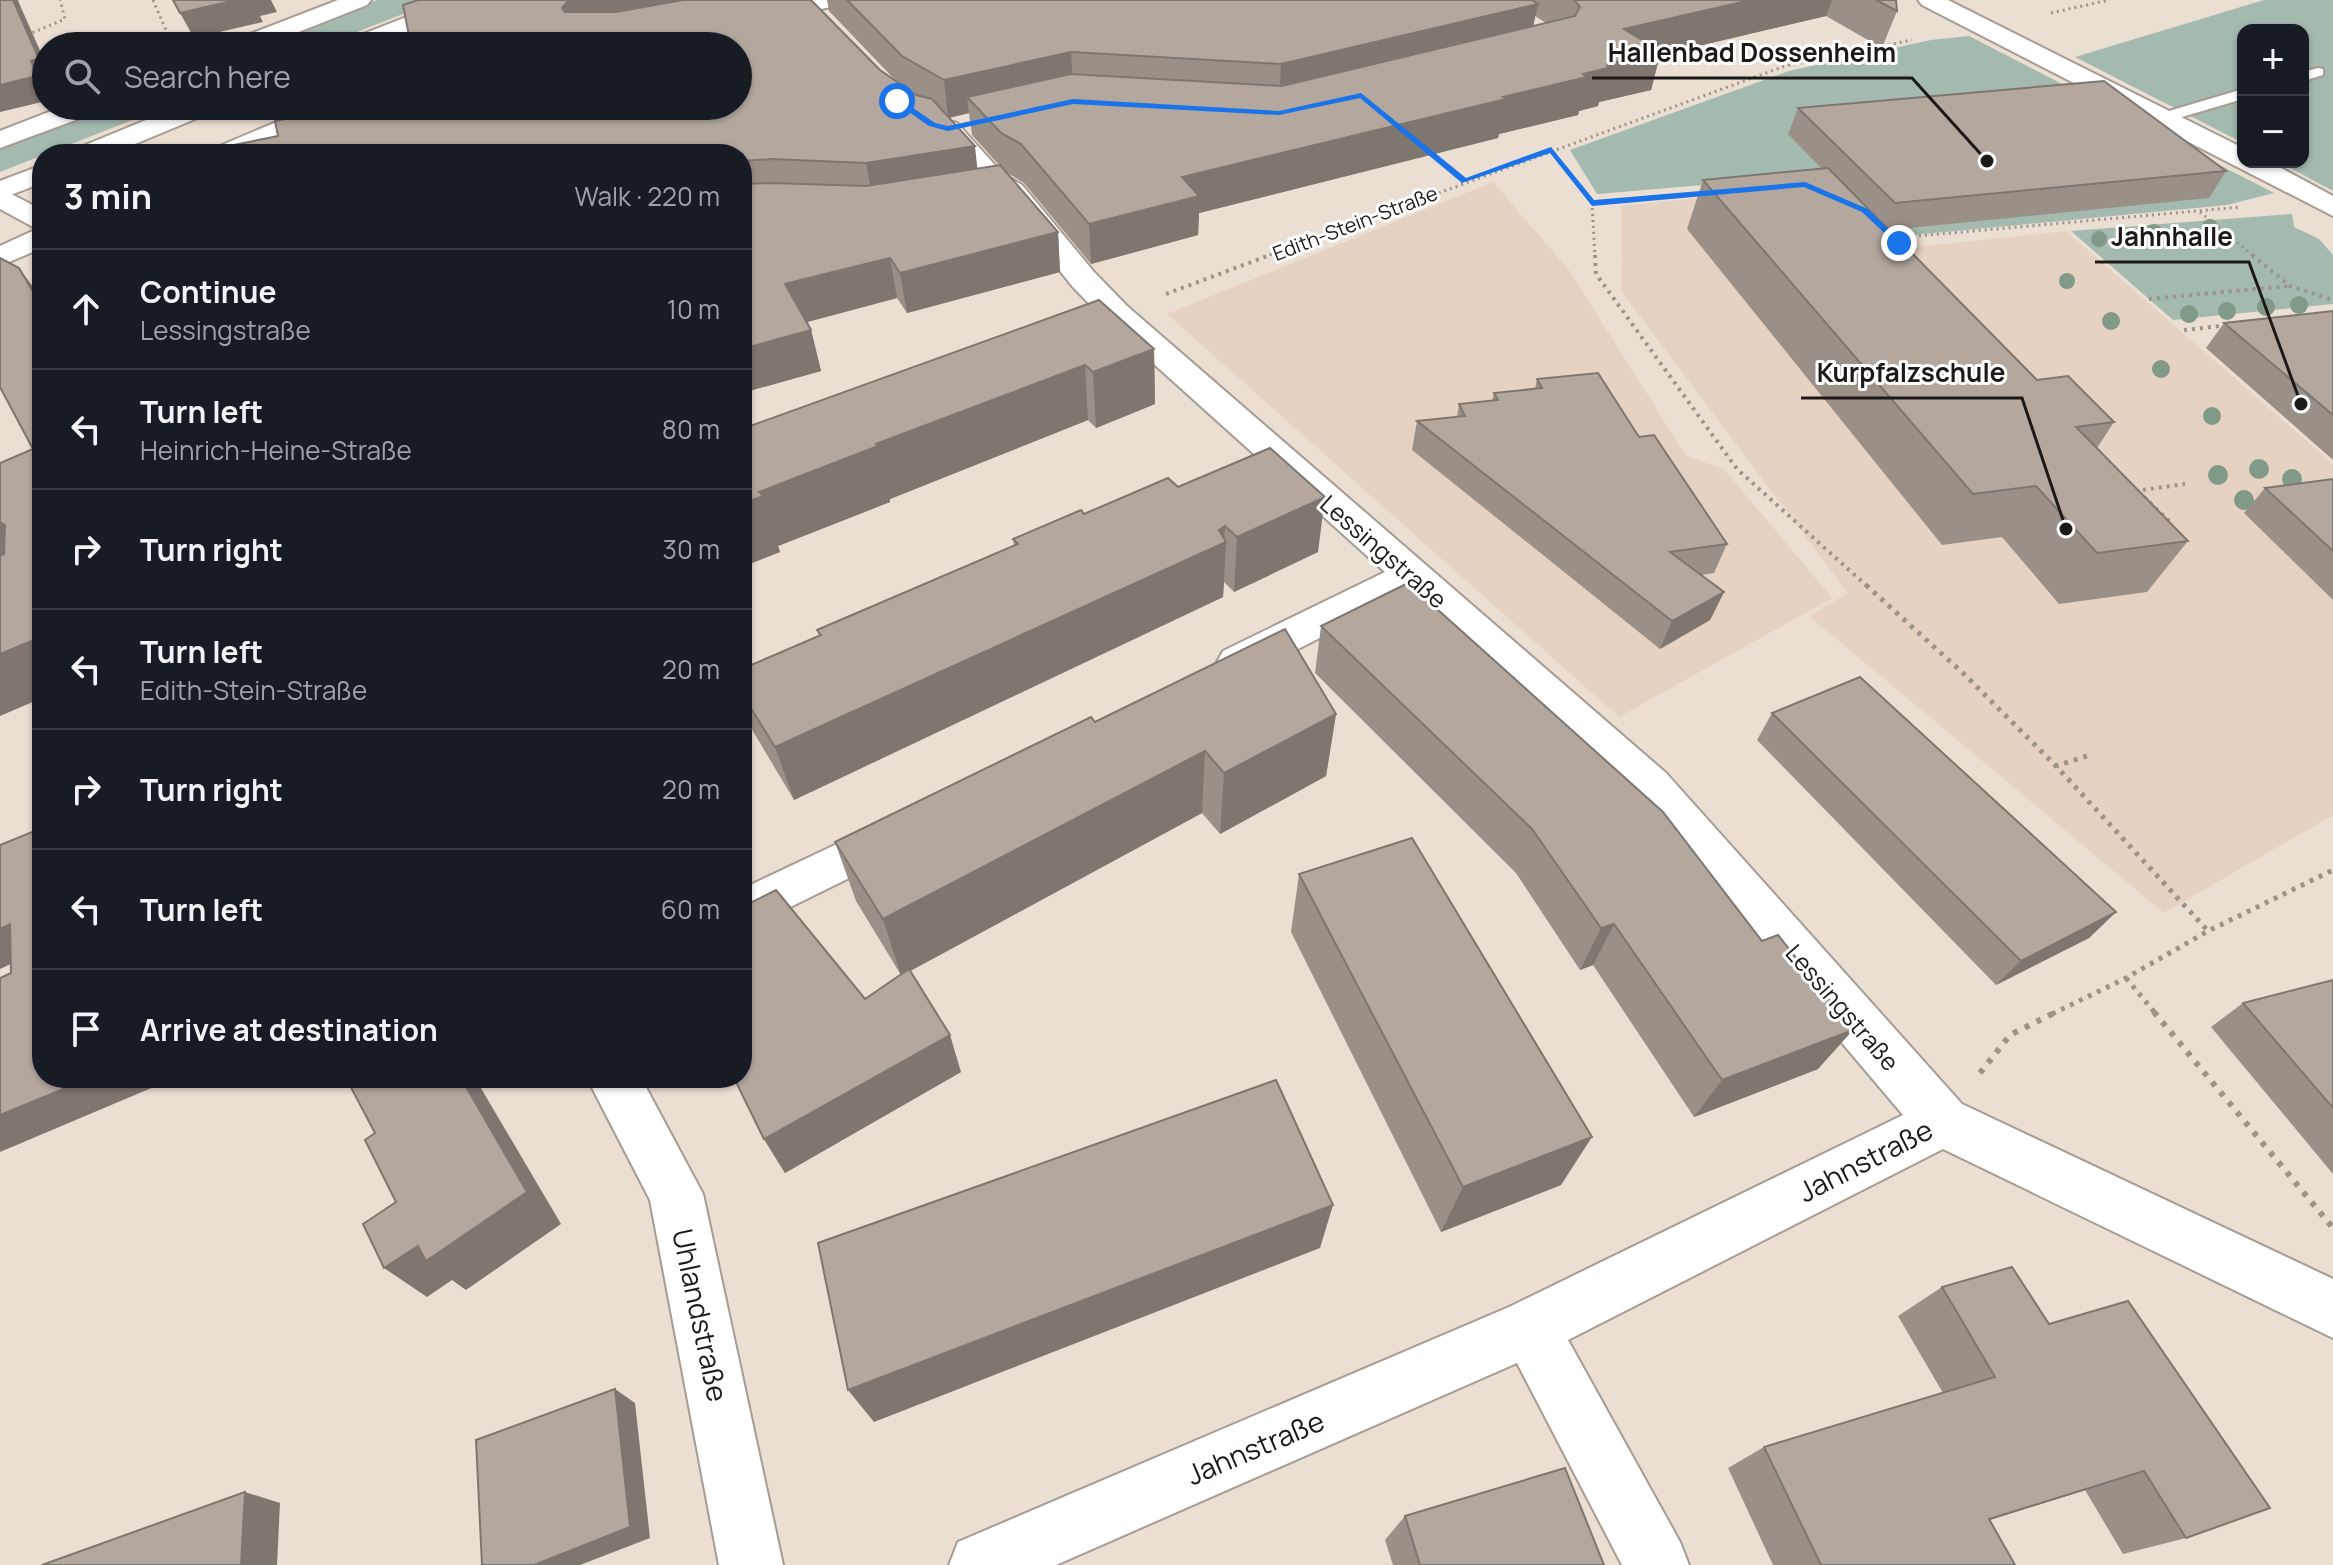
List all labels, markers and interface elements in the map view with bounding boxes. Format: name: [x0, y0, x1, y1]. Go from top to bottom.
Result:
map controls: [2237, 24, 2309, 168]
button: +: [2237, 24, 2309, 96]
callout: Hallenbad Dossenheim: [1592, 28, 1912, 78]
search box: [32, 32, 752, 120]
text: Hallenbad Dossenheim: [1608, 34, 1896, 70]
icon: search: [60, 54, 104, 98]
text: Search here: [124, 56, 291, 97]
route start: [879, 83, 915, 119]
button: −: [2237, 96, 2309, 168]
text: 3 min: [64, 173, 152, 219]
text: Walk · 220 m: [574, 178, 720, 214]
street label: Edith-Stein-Straße: [1269, 179, 1441, 267]
callout: Jahnhalle: [2095, 212, 2249, 262]
text: Jahnhalle: [2111, 218, 2233, 254]
route end: [1881, 225, 1917, 261]
text: Continue: [140, 271, 276, 312]
icon: ahead: [64, 287, 108, 331]
text: 10 m: [667, 291, 720, 327]
text: Lessingstraße: [140, 312, 311, 348]
callout: Kurpfalzschule: [1801, 348, 2022, 398]
text: Kurpfalzschule: [1817, 354, 2005, 390]
text: Turn left: [140, 391, 263, 432]
icon: left: [64, 407, 108, 451]
text: 80 m: [662, 411, 720, 447]
text: Heinrich-Heine-Straße: [140, 432, 412, 468]
street label: Lessingstraße: [1314, 487, 1454, 615]
icon: right: [64, 527, 108, 571]
text: Turn right: [140, 529, 283, 570]
text: 30 m: [663, 531, 720, 567]
text: Turn left: [140, 631, 263, 672]
icon: left: [64, 647, 108, 691]
text: 20 m: [662, 651, 720, 687]
text: Edith-Stein-Straße: [140, 672, 367, 708]
icon: right: [64, 767, 108, 811]
text: Turn right: [140, 769, 283, 810]
text: 20 m: [662, 771, 720, 807]
icon: left: [64, 887, 108, 931]
text: Turn left: [140, 889, 263, 930]
text: 60 m: [661, 891, 720, 927]
street label: Lessingstraße: [1779, 937, 1907, 1077]
icon: arrive: [64, 1007, 108, 1051]
text: Arrive at destination: [140, 1009, 438, 1050]
street label: Jahnstraße: [1791, 1110, 1939, 1210]
street label: Uhlandstraße: [664, 1225, 738, 1405]
street label: Jahnstraße: [1180, 1401, 1330, 1493]

